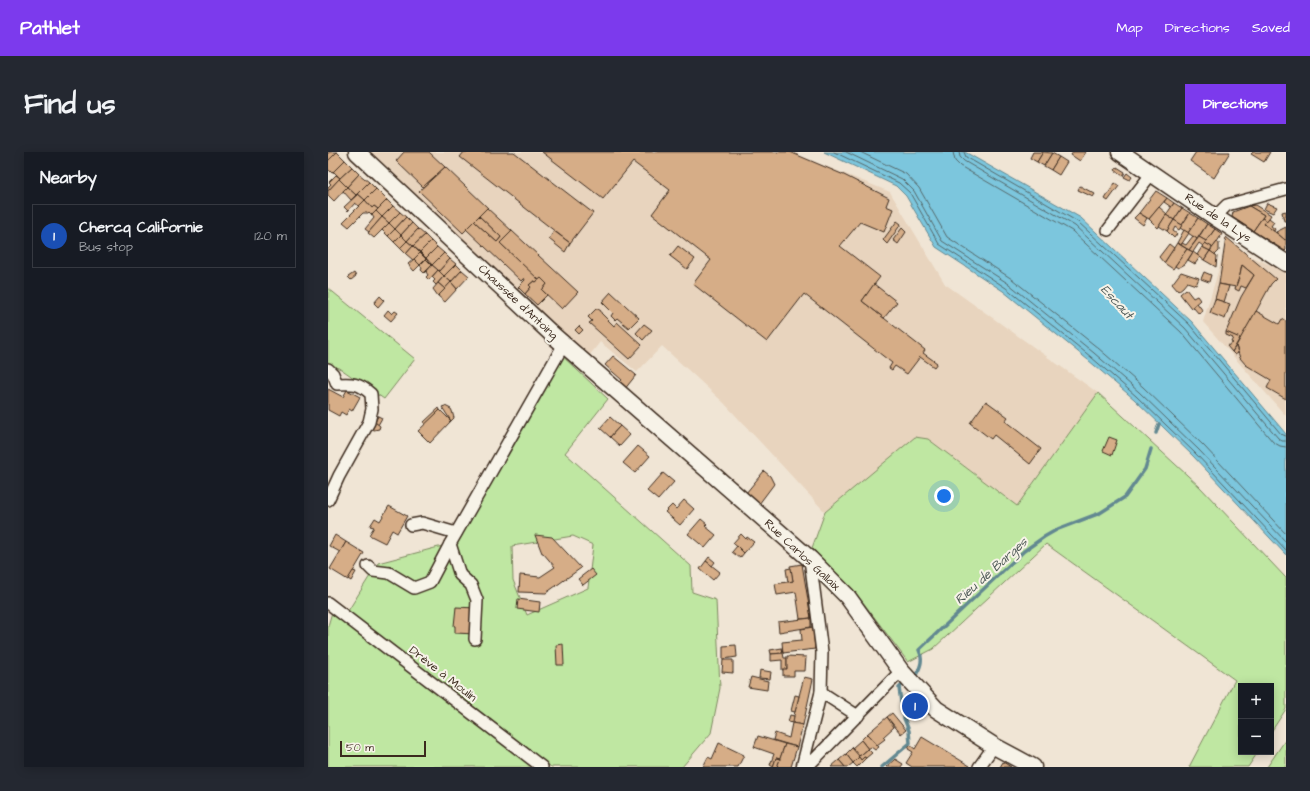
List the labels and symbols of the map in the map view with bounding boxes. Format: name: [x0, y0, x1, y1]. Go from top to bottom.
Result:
street label: Rue de la Lys: [1181, 189, 1255, 247]
street label: Chaussée d'Antoing: [474, 260, 562, 344]
water label: Escaut: [1096, 281, 1139, 324]
your location: [934, 486, 954, 506]
street label: Rue Carlos Gallaix: [760, 515, 844, 595]
water label: Rieu de Barges: [951, 532, 1033, 609]
street label: Drève à Moulin: [406, 642, 480, 706]
pin: 1: [902, 691, 928, 721]
scale bar: [340, 739, 426, 758]

